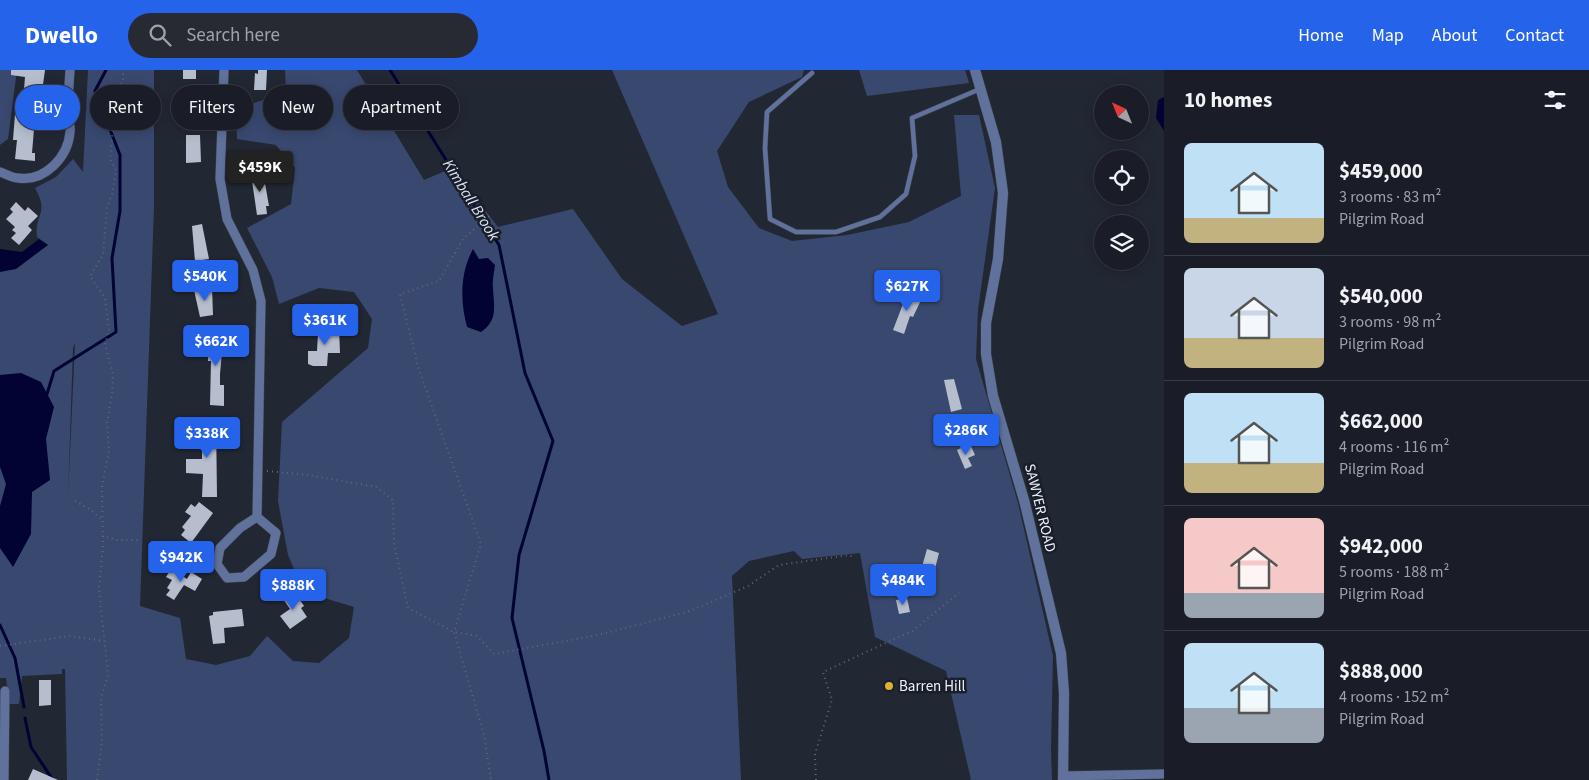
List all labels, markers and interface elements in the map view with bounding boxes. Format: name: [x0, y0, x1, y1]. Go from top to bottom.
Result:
search box: [128, 13, 478, 58]
text: Dwello: [25, 18, 98, 53]
icon: search: [146, 21, 174, 49]
text: Search here: [186, 22, 280, 49]
text: Home: [1298, 23, 1344, 48]
text: Map: [1372, 23, 1404, 48]
text: About: [1432, 23, 1477, 48]
text: Contact: [1505, 23, 1564, 48]
chip: Buy: [15, 85, 80, 130]
chip: Rent: [90, 85, 161, 130]
chip: Filters: [171, 85, 253, 130]
chip: New: [263, 85, 333, 130]
chip: Apartment: [343, 85, 459, 130]
north arrow: [1094, 85, 1149, 140]
map controls: [1094, 85, 1149, 270]
text: 10 homes: [1184, 85, 1272, 115]
icon: filters: [1541, 86, 1569, 114]
pin: $459K: [225, 150, 295, 193]
button: locate: [1094, 150, 1149, 205]
water label: Kimball Brook: [437, 155, 505, 245]
text: $459K: [238, 156, 282, 178]
text: $459,000: [1339, 156, 1423, 186]
icon: home: [1224, 163, 1284, 223]
text: 3 rooms · 83 m²: [1339, 186, 1441, 208]
text: Pilgrim Road: [1339, 208, 1424, 230]
button: layers: [1094, 215, 1149, 270]
pin: $540K: [170, 260, 240, 302]
text: $540K: [183, 265, 227, 287]
pin: $627K: [872, 270, 942, 312]
text: $627K: [885, 275, 929, 297]
text: $540,000: [1339, 281, 1423, 311]
icon: home: [1224, 288, 1284, 348]
pin: $361K: [290, 304, 360, 346]
text: $361K: [303, 309, 347, 331]
text: 3 rooms · 98 m²: [1339, 311, 1441, 333]
pin: $662K: [181, 324, 251, 367]
text: $662K: [194, 330, 238, 352]
text: Pilgrim Road: [1339, 333, 1424, 355]
text: $662,000: [1339, 406, 1423, 436]
icon: home: [1224, 413, 1284, 473]
pin: $286K: [931, 414, 1001, 456]
pin: $338K: [172, 416, 242, 459]
text: $286K: [944, 419, 988, 441]
text: $338K: [185, 422, 229, 444]
text: 4 rooms · 116 m²: [1339, 436, 1449, 458]
text: Pilgrim Road: [1339, 458, 1424, 480]
street label: SAWYER ROAD: [1019, 462, 1061, 554]
text: $942,000: [1339, 531, 1423, 561]
icon: home: [1224, 538, 1284, 598]
pin: $942K: [146, 540, 216, 583]
text: $942K: [159, 546, 203, 568]
text: 5 rooms · 188 m²: [1339, 561, 1449, 583]
pin: $484K: [868, 564, 938, 606]
pin: $888K: [258, 568, 328, 611]
text: $484K: [881, 569, 925, 591]
text: $888K: [271, 574, 315, 596]
text: Pilgrim Road: [1339, 583, 1424, 605]
text: $888,000: [1339, 656, 1423, 686]
icon: home: [1224, 663, 1284, 723]
place label: Barren Hill: [899, 676, 966, 697]
marker: Barren Hill: [883, 680, 895, 692]
text: 4 rooms · 152 m²: [1339, 686, 1449, 708]
text: Pilgrim Road: [1339, 708, 1424, 730]

